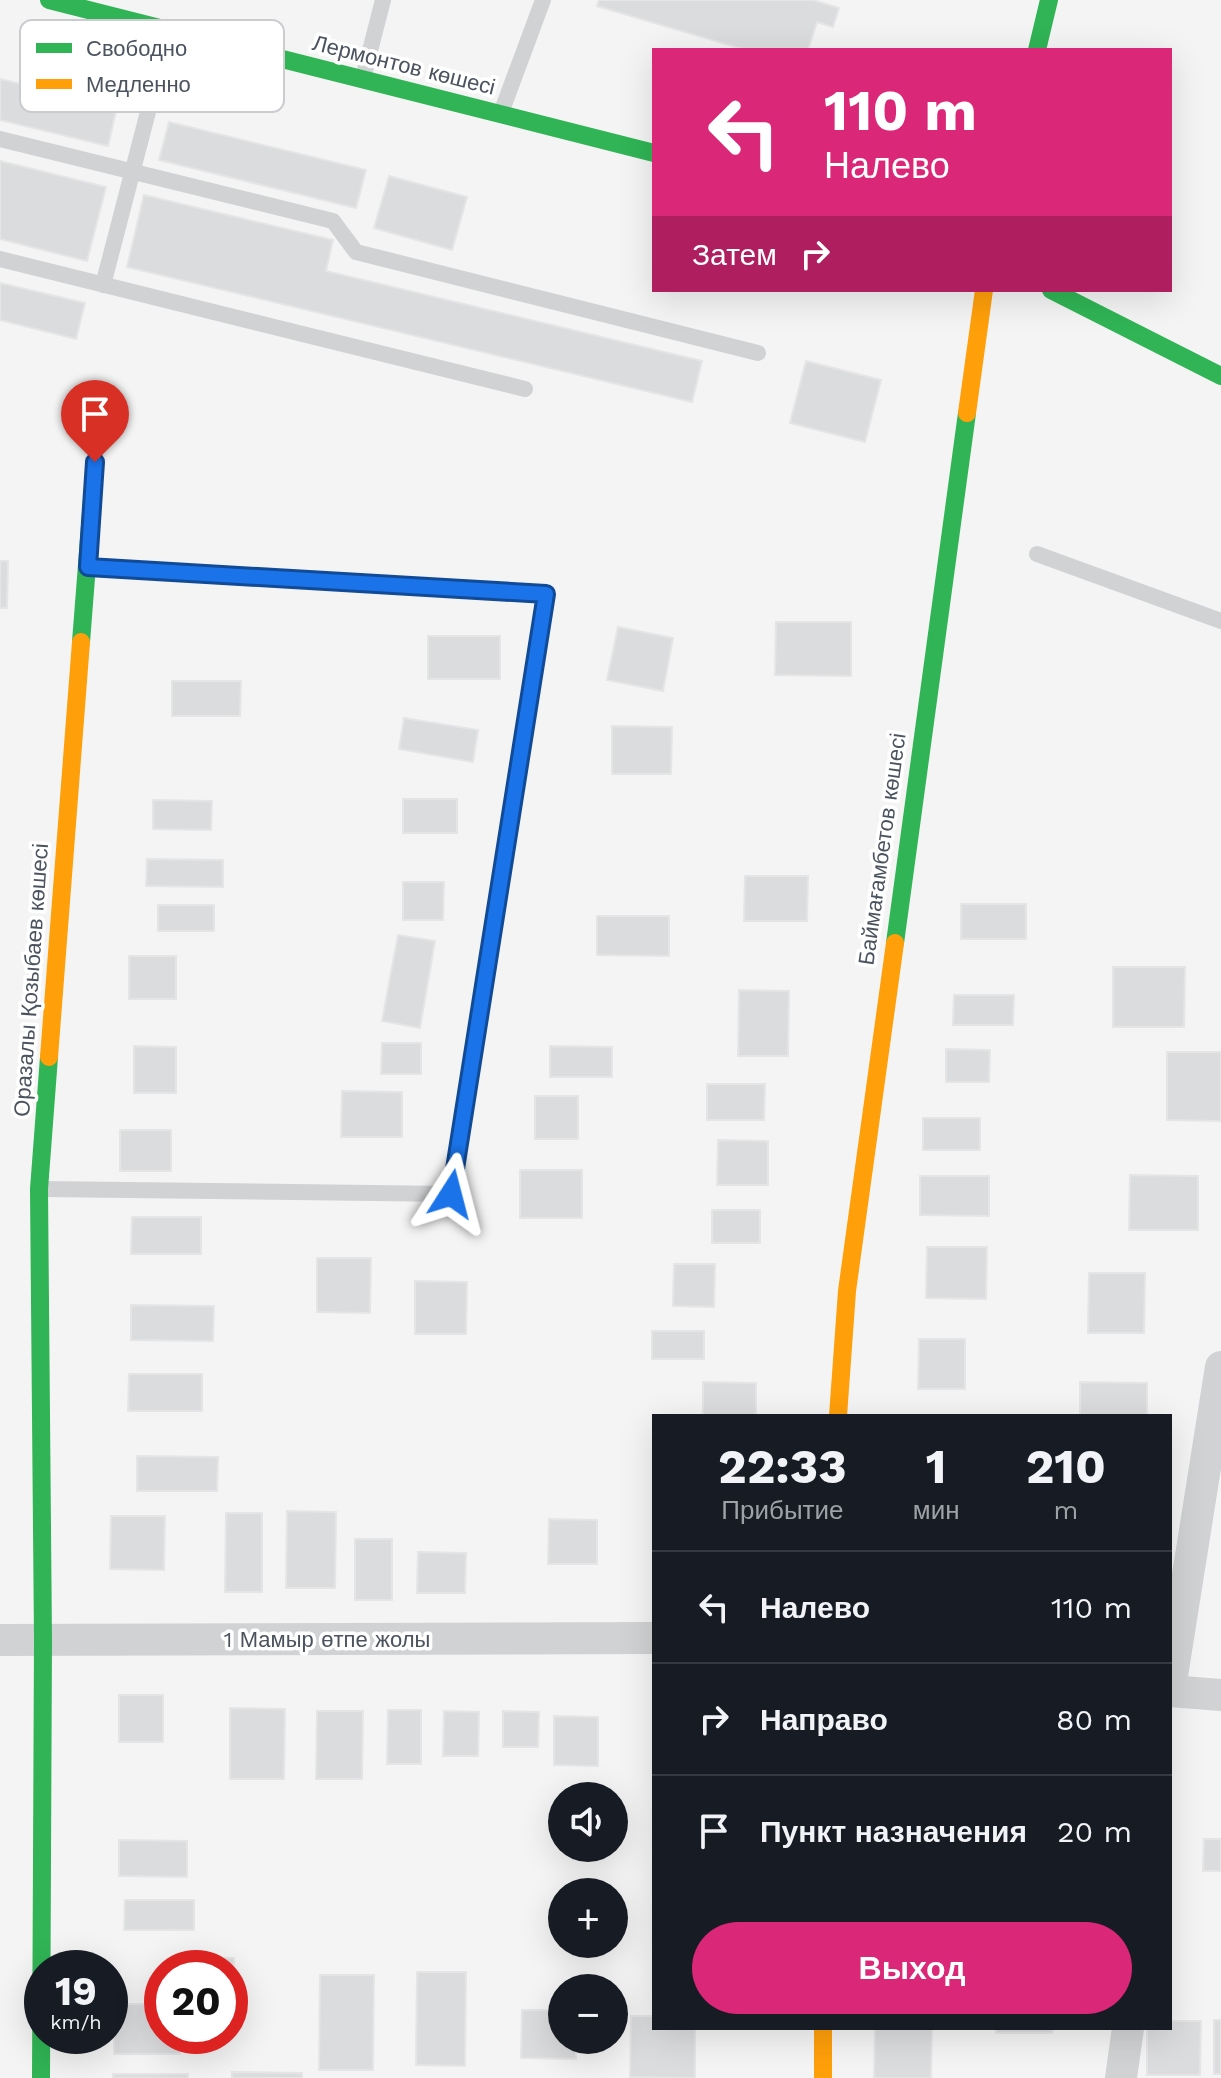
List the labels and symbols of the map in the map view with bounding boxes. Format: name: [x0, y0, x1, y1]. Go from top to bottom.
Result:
legend: [20, 20, 284, 112]
street label: Лермонтов көшесі: [310, 30, 498, 100]
text: Свободно: [86, 36, 187, 61]
text: Медленно: [86, 72, 191, 97]
pin: [61, 380, 129, 462]
street label: Баймағамбетов көшесі: [853, 731, 911, 967]
street label: Оразалы Қозыбаев көшесі: [9, 843, 53, 1117]
position arrow: [409, 1152, 493, 1236]
street label: 1 Мамыр өтпе жолы: [224, 1627, 430, 1652]
speed limit sign: 20: [144, 1950, 248, 2054]

